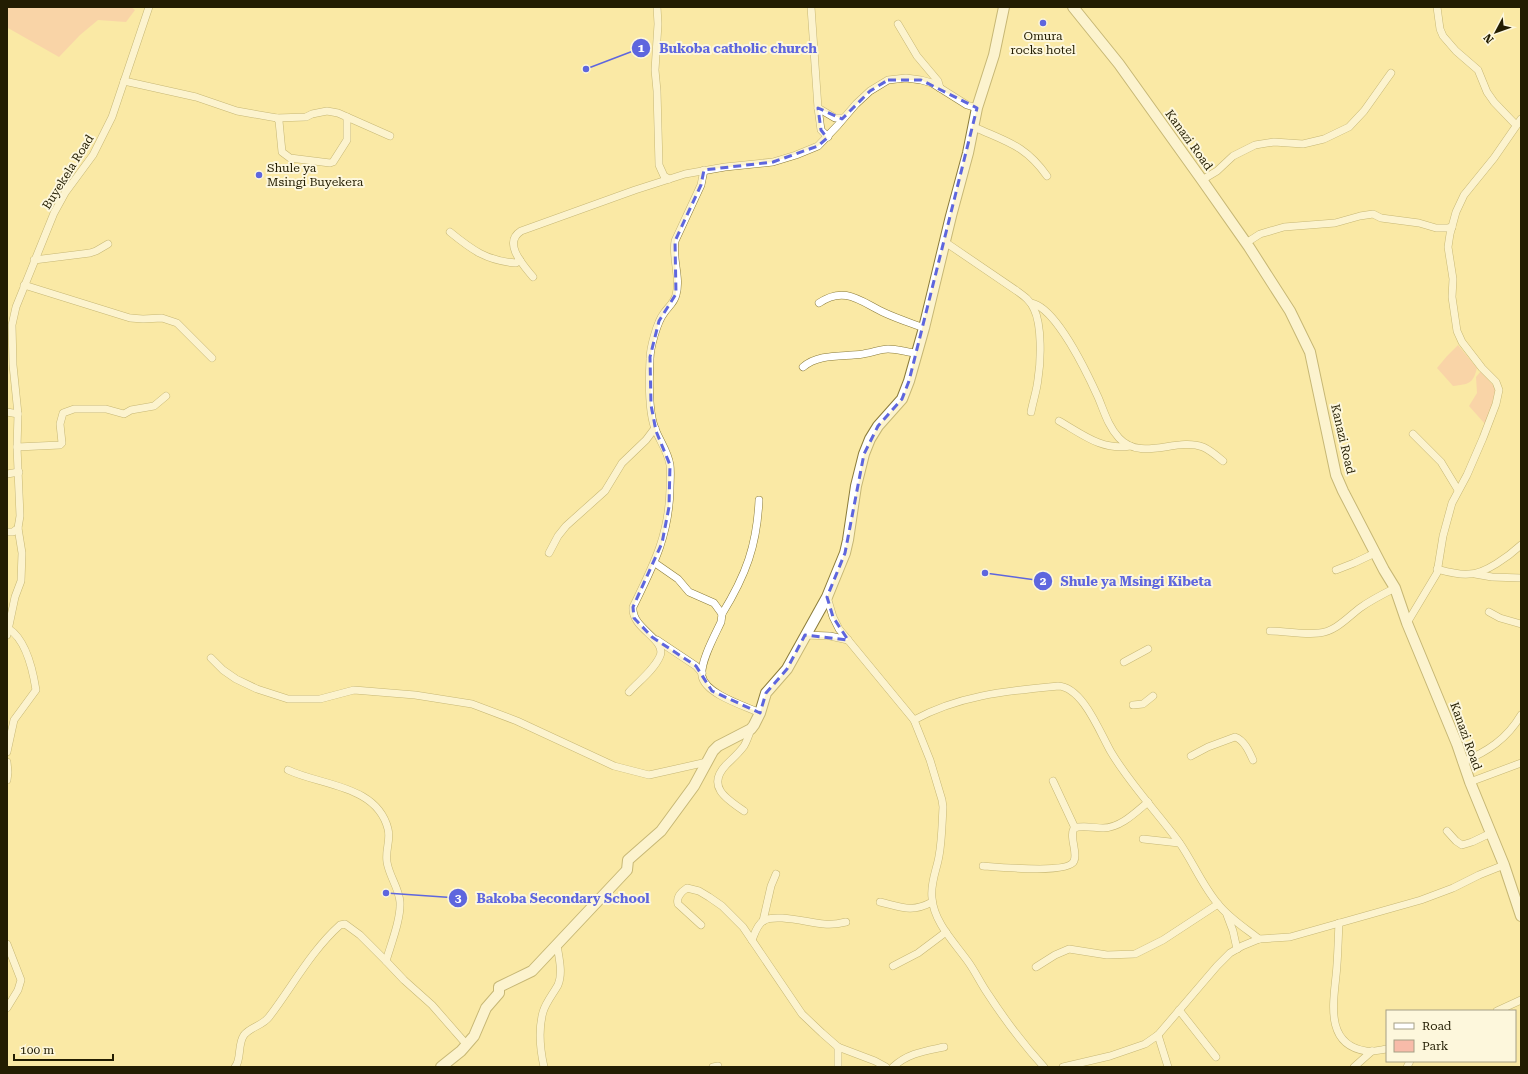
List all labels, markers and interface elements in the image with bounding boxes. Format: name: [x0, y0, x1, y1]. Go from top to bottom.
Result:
north arrow: [1476, 12, 1516, 52]
marker: Omura rocks hotel: [1038, 18, 1048, 28]
place label: Omura rocks hotel: [1011, 29, 1076, 57]
text: N: [1481, 30, 1497, 46]
callout: Bukoba catholic church: [631, 36, 825, 61]
text: 1: [638, 41, 645, 55]
text: Bukoba catholic church: [659, 41, 817, 56]
street label: Kanazi Road: [1162, 107, 1216, 173]
street label: Buyekela Road: [39, 132, 97, 212]
place label: Shule ya Msingi Buyekera: [267, 161, 364, 189]
marker: Shule ya Msingi Buyekera: [254, 170, 264, 180]
street label: Kanazi Road: [1328, 403, 1358, 476]
callout: Shule ya Msingi Kibeta: [1033, 569, 1220, 594]
text: 2: [1040, 574, 1047, 588]
text: Shule ya Msingi Kibeta: [1061, 574, 1212, 589]
street label: Kanazi Road: [1447, 700, 1485, 772]
callout: Bakoba Secondary School: [448, 885, 657, 910]
text: 3: [455, 891, 462, 905]
text: Bakoba Secondary School: [476, 891, 650, 906]
legend: [1386, 1010, 1516, 1062]
text: Road: [1422, 1019, 1452, 1033]
scale bar: [14, 1036, 113, 1062]
text: Park: [1422, 1039, 1449, 1053]
text: 100 m: [20, 1043, 54, 1057]

